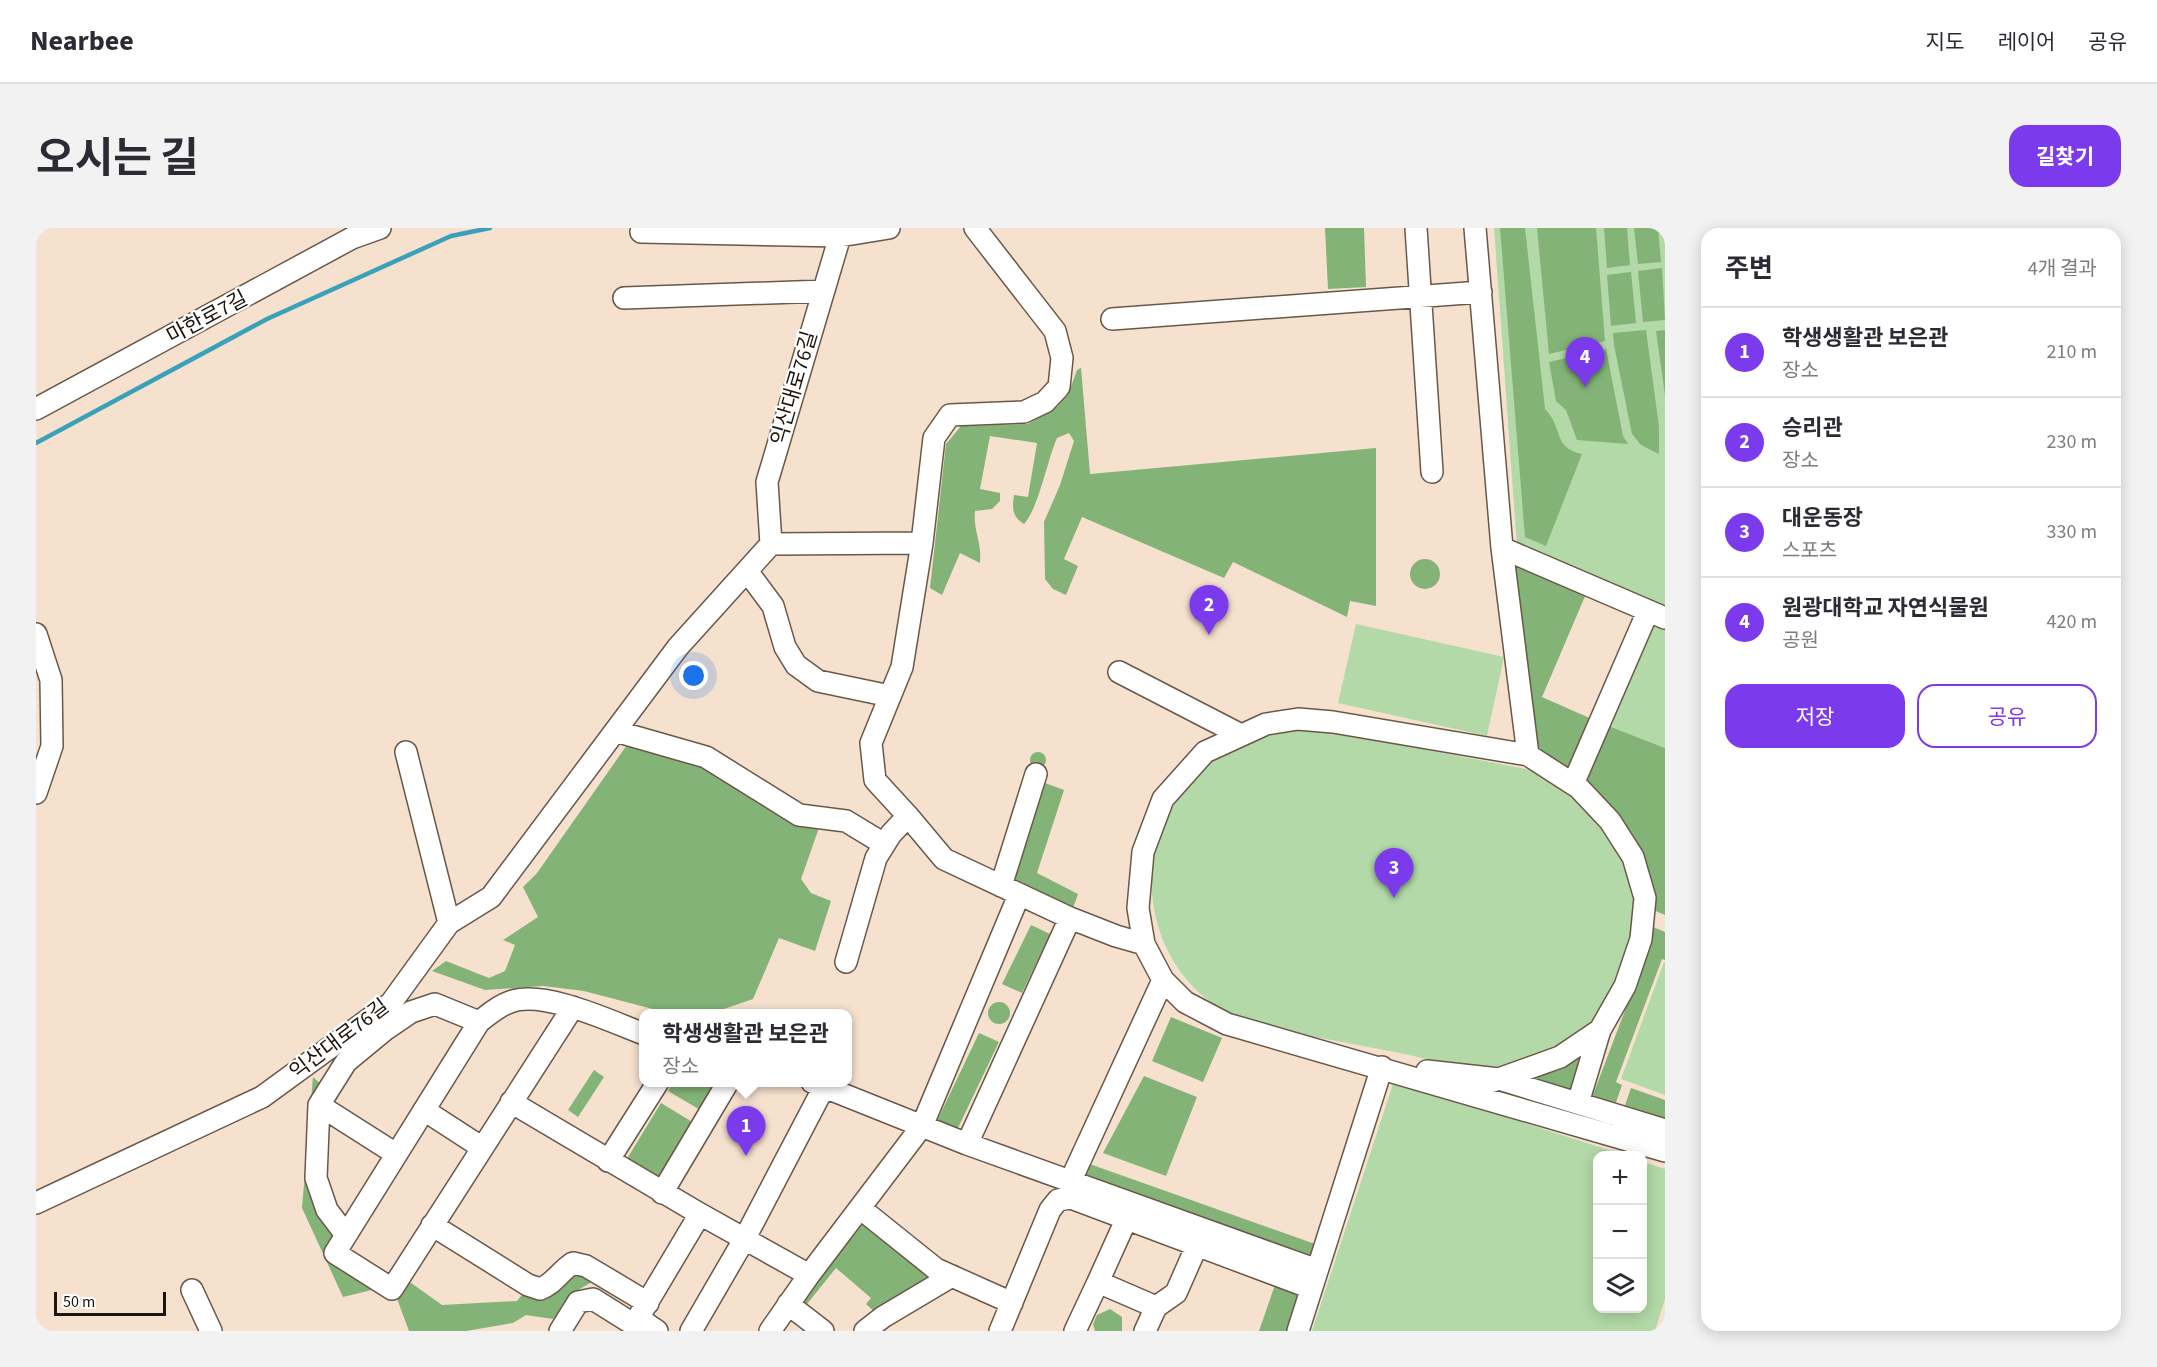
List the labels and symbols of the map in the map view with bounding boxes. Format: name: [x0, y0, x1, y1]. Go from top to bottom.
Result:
street label: 마한로7길: [161, 283, 253, 351]
street label: 익산대로76길: [763, 327, 825, 449]
pin: 4: [1566, 338, 1604, 387]
pin: 2: [1190, 586, 1228, 635]
your location: [679, 661, 708, 690]
pin: 3: [1374, 848, 1414, 898]
street label: 익산대로76길: [283, 992, 395, 1086]
pin: 1: [726, 1106, 766, 1156]
scale bar: [54, 1289, 166, 1316]

